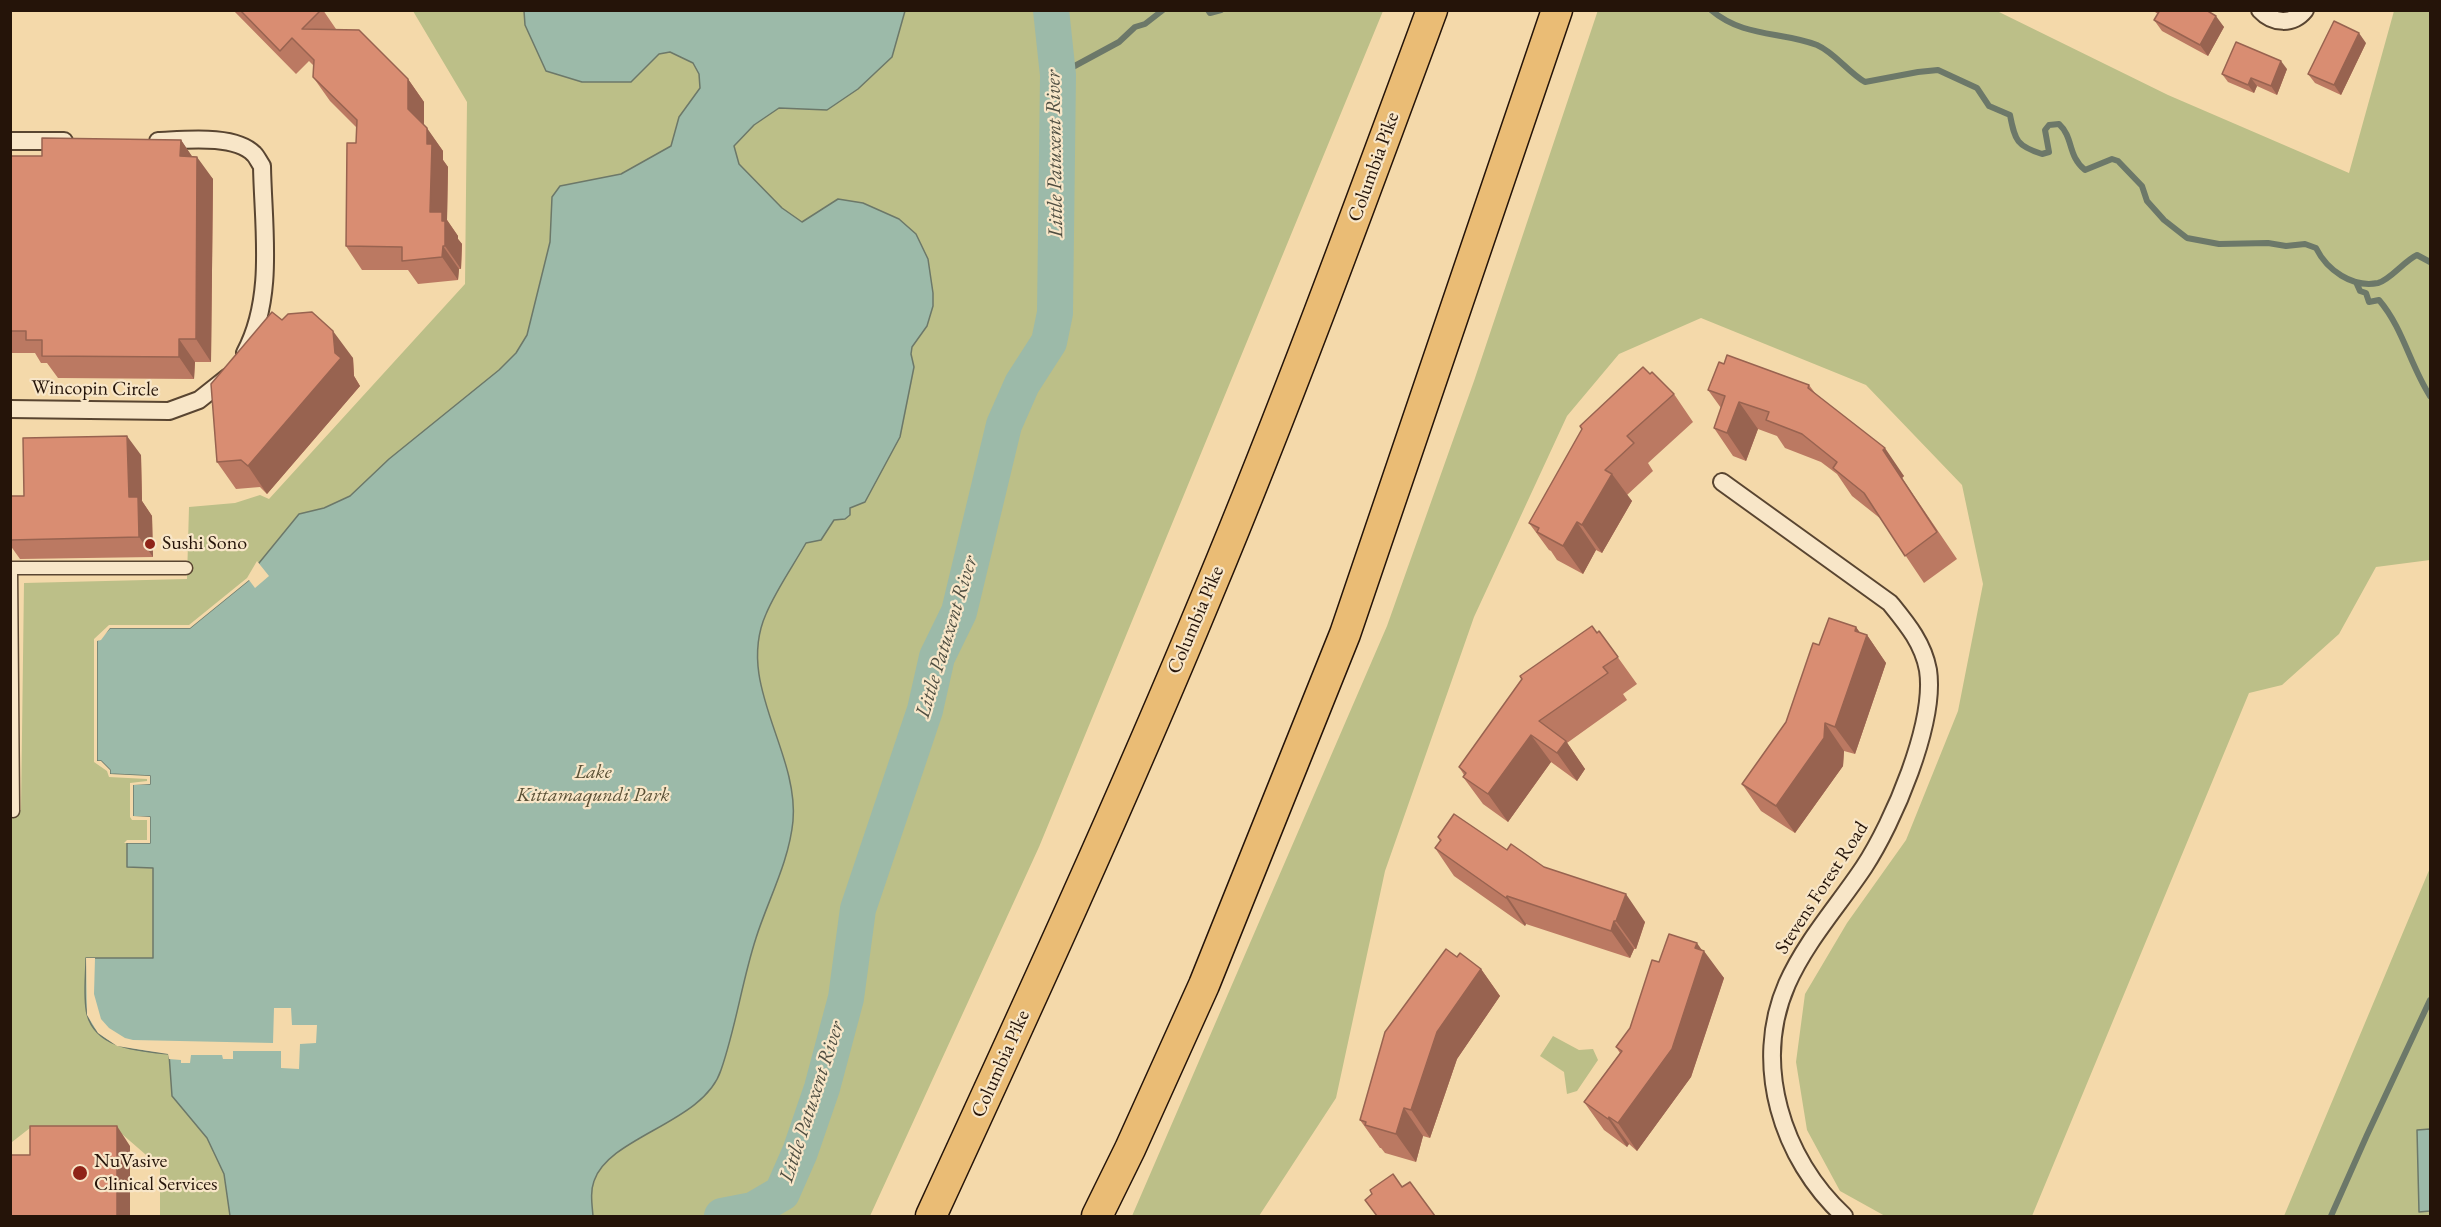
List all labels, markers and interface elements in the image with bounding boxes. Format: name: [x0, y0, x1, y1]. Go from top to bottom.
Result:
water label: Little Patuxent River: [1041, 70, 1069, 238]
street label: Columbia Pike: [1343, 109, 1405, 225]
street label: Wincopin Circle: [31, 376, 159, 402]
place label: Sushi Sono: [162, 532, 247, 556]
marker: Sushi Sono: [143, 537, 157, 551]
water label: Little Patuxent River: [910, 553, 984, 721]
street label: Columbia Pike: [1162, 562, 1230, 678]
park label: Lake Kittamaqundi Park: [516, 761, 670, 808]
street label: Stevens Forest Road: [1770, 817, 1874, 959]
street label: Columbia Pike: [967, 1007, 1035, 1121]
water label: Little Patuxent River: [774, 1018, 850, 1186]
place label: NuVasive Clinical Services: [94, 1150, 217, 1197]
marker: NuVasive Clinical Services: [71, 1164, 89, 1182]

